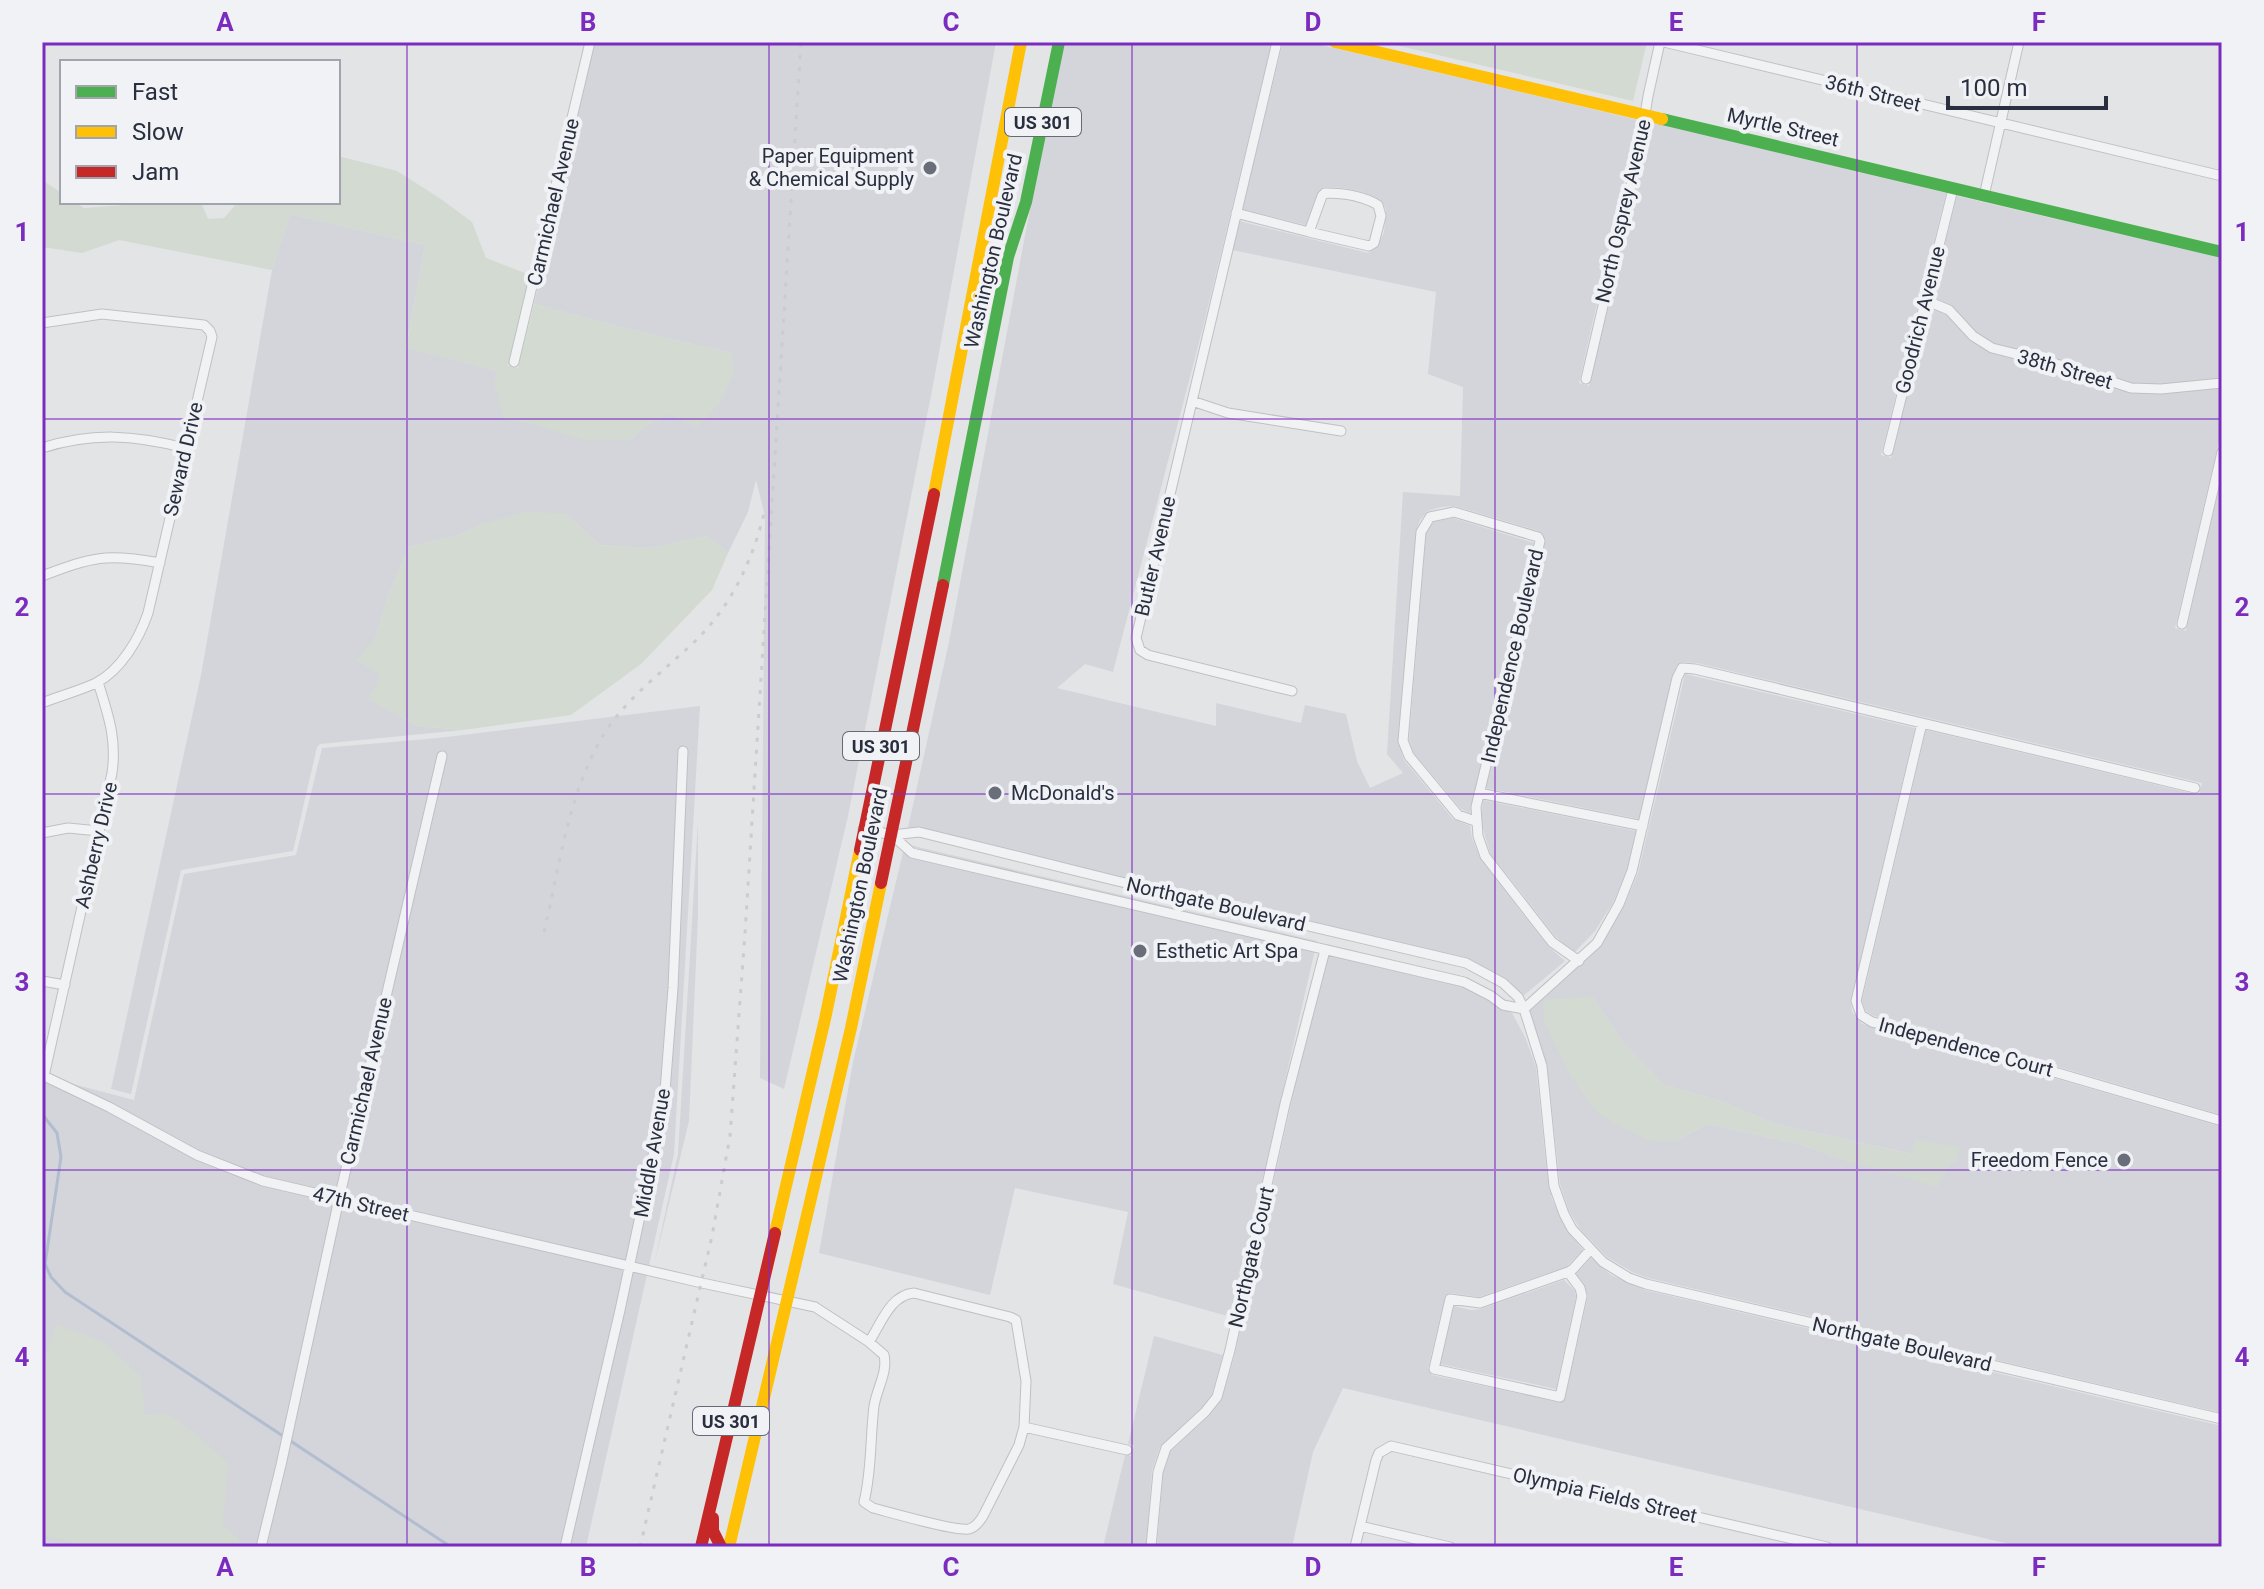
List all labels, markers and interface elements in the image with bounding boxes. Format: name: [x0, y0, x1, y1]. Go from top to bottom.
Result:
text: A: [216, 7, 234, 37]
text: B: [580, 7, 596, 37]
text: C: [942, 7, 960, 37]
text: D: [1305, 7, 1321, 37]
text: E: [1669, 7, 1684, 37]
text: F: [2032, 7, 2046, 37]
legend: [60, 60, 340, 204]
scale bar: [1948, 60, 2106, 110]
street label: 36th Street: [1823, 70, 1923, 116]
text: 100 m: [1960, 74, 2027, 102]
text: Fast: [132, 78, 178, 106]
street label: Myrtle Street: [1725, 102, 1841, 152]
road number: US 301: [1005, 108, 1081, 136]
street label: Carmichael Avenue: [522, 116, 584, 288]
street label: North Osprey Avenue: [1590, 117, 1656, 305]
text: Slow: [132, 118, 184, 146]
place label: Paper Equipment & Chemical Supply: [749, 144, 915, 191]
street label: Washington Boulevard: [959, 151, 1027, 351]
text: Jam: [132, 158, 179, 186]
marker: Paper Equipment & Chemical Supply: [921, 159, 939, 177]
text: 1: [15, 217, 29, 247]
text: 1: [2235, 217, 2249, 247]
street label: Goodrich Avenue: [1890, 244, 1950, 396]
street label: 38th Street: [2015, 344, 2115, 394]
street label: Seward Drive: [158, 400, 208, 518]
street label: Butler Avenue: [1130, 494, 1180, 618]
street label: Independence Boulevard: [1476, 547, 1548, 765]
text: 2: [15, 592, 29, 622]
text: 2: [2235, 592, 2249, 622]
road number: US 301: [843, 732, 919, 760]
street label: Ashberry Drive: [70, 779, 122, 911]
place label: McDonald's: [1011, 781, 1115, 805]
marker: McDonald's: [986, 784, 1004, 802]
street label: Washington Boulevard: [828, 785, 892, 985]
street label: Northgate Boulevard: [1124, 872, 1308, 936]
place label: Esthetic Art Spa: [1156, 939, 1299, 963]
marker: Esthetic Art Spa: [1131, 942, 1149, 960]
text: 3: [15, 967, 29, 997]
text: 3: [2235, 967, 2249, 997]
street label: Carmichael Avenue: [335, 995, 397, 1167]
street label: Independence Court: [1876, 1012, 2056, 1082]
street label: Middle Avenue: [629, 1087, 675, 1219]
place label: Freedom Fence: [1971, 1148, 2108, 1172]
marker: Freedom Fence: [2115, 1151, 2133, 1169]
street label: 47th Street: [311, 1181, 411, 1227]
street label: Northgate Court: [1223, 1184, 1279, 1330]
street label: Northgate Boulevard: [1810, 1312, 1994, 1376]
text: 4: [15, 1342, 30, 1372]
text: 4: [2235, 1342, 2250, 1372]
road number: US 301: [693, 1407, 769, 1435]
street label: Olympia Fields Street: [1511, 1462, 1699, 1528]
text: A: [216, 1552, 234, 1582]
text: B: [580, 1552, 596, 1582]
text: C: [942, 1552, 960, 1582]
text: D: [1305, 1552, 1321, 1582]
text: E: [1669, 1552, 1684, 1582]
text: F: [2032, 1552, 2046, 1582]

